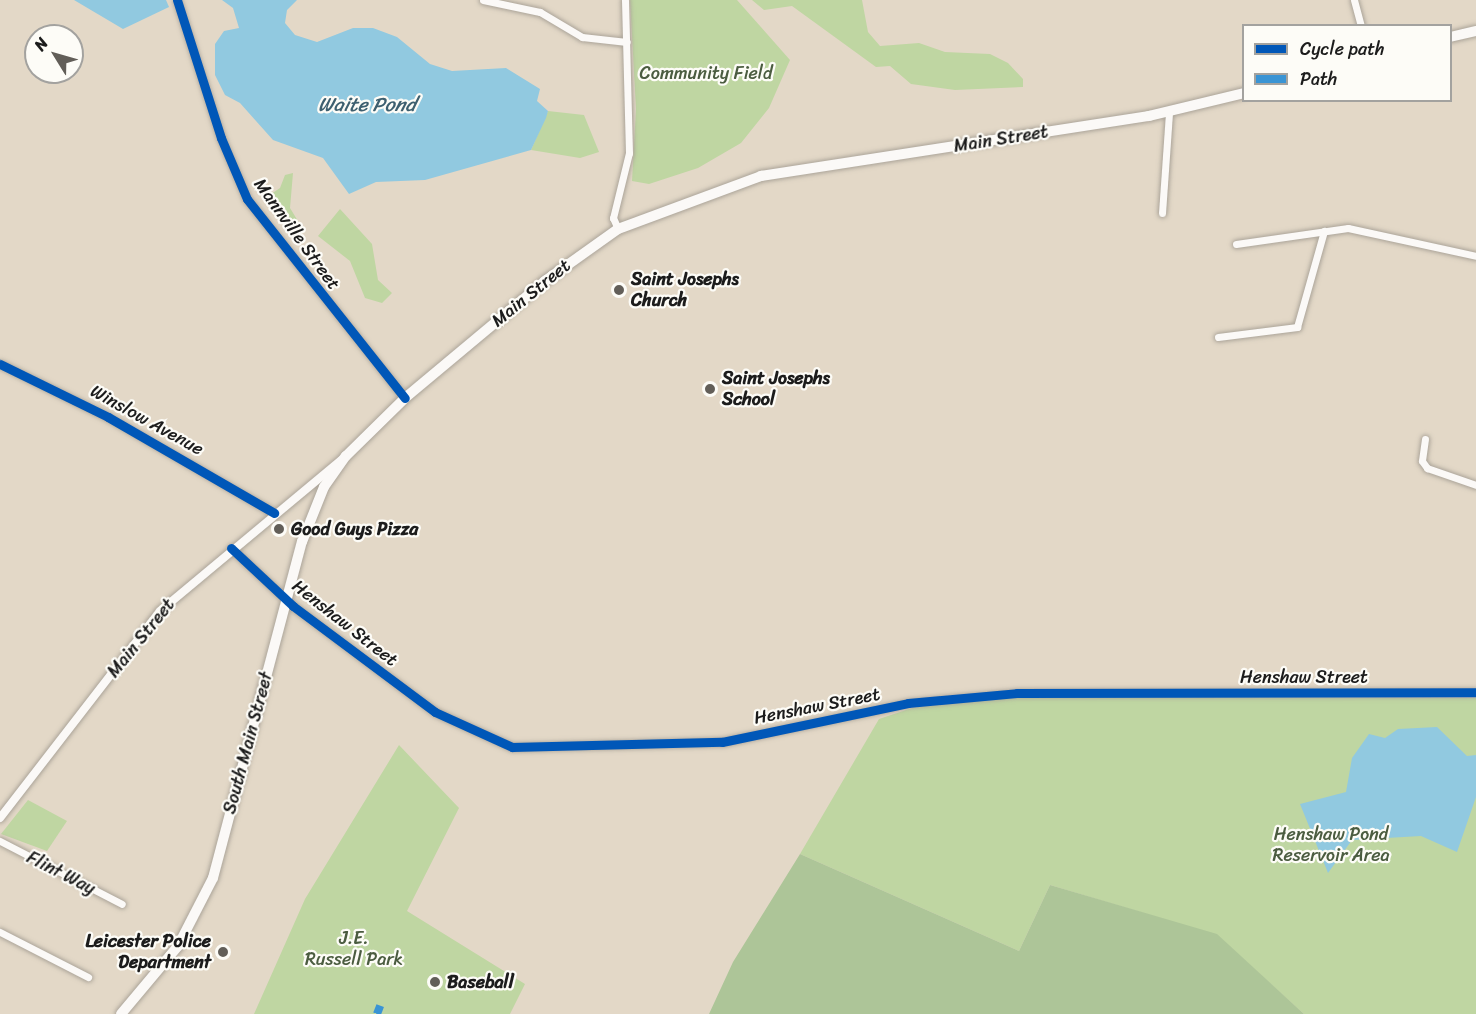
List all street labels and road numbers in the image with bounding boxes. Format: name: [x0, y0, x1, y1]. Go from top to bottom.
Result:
street label: Main Street: [952, 121, 1050, 157]
street label: Mannville Street: [249, 174, 345, 294]
street label: Main Street: [487, 255, 575, 331]
street label: Winslow Avenue: [87, 380, 207, 460]
street label: Henshaw Street: [288, 575, 402, 671]
street label: Main Street: [103, 594, 179, 682]
street label: Henshaw Street: [1240, 666, 1368, 688]
street label: South Main Street: [218, 669, 278, 817]
street label: Henshaw Street: [752, 683, 882, 729]
street label: Flint Way: [23, 847, 99, 899]

